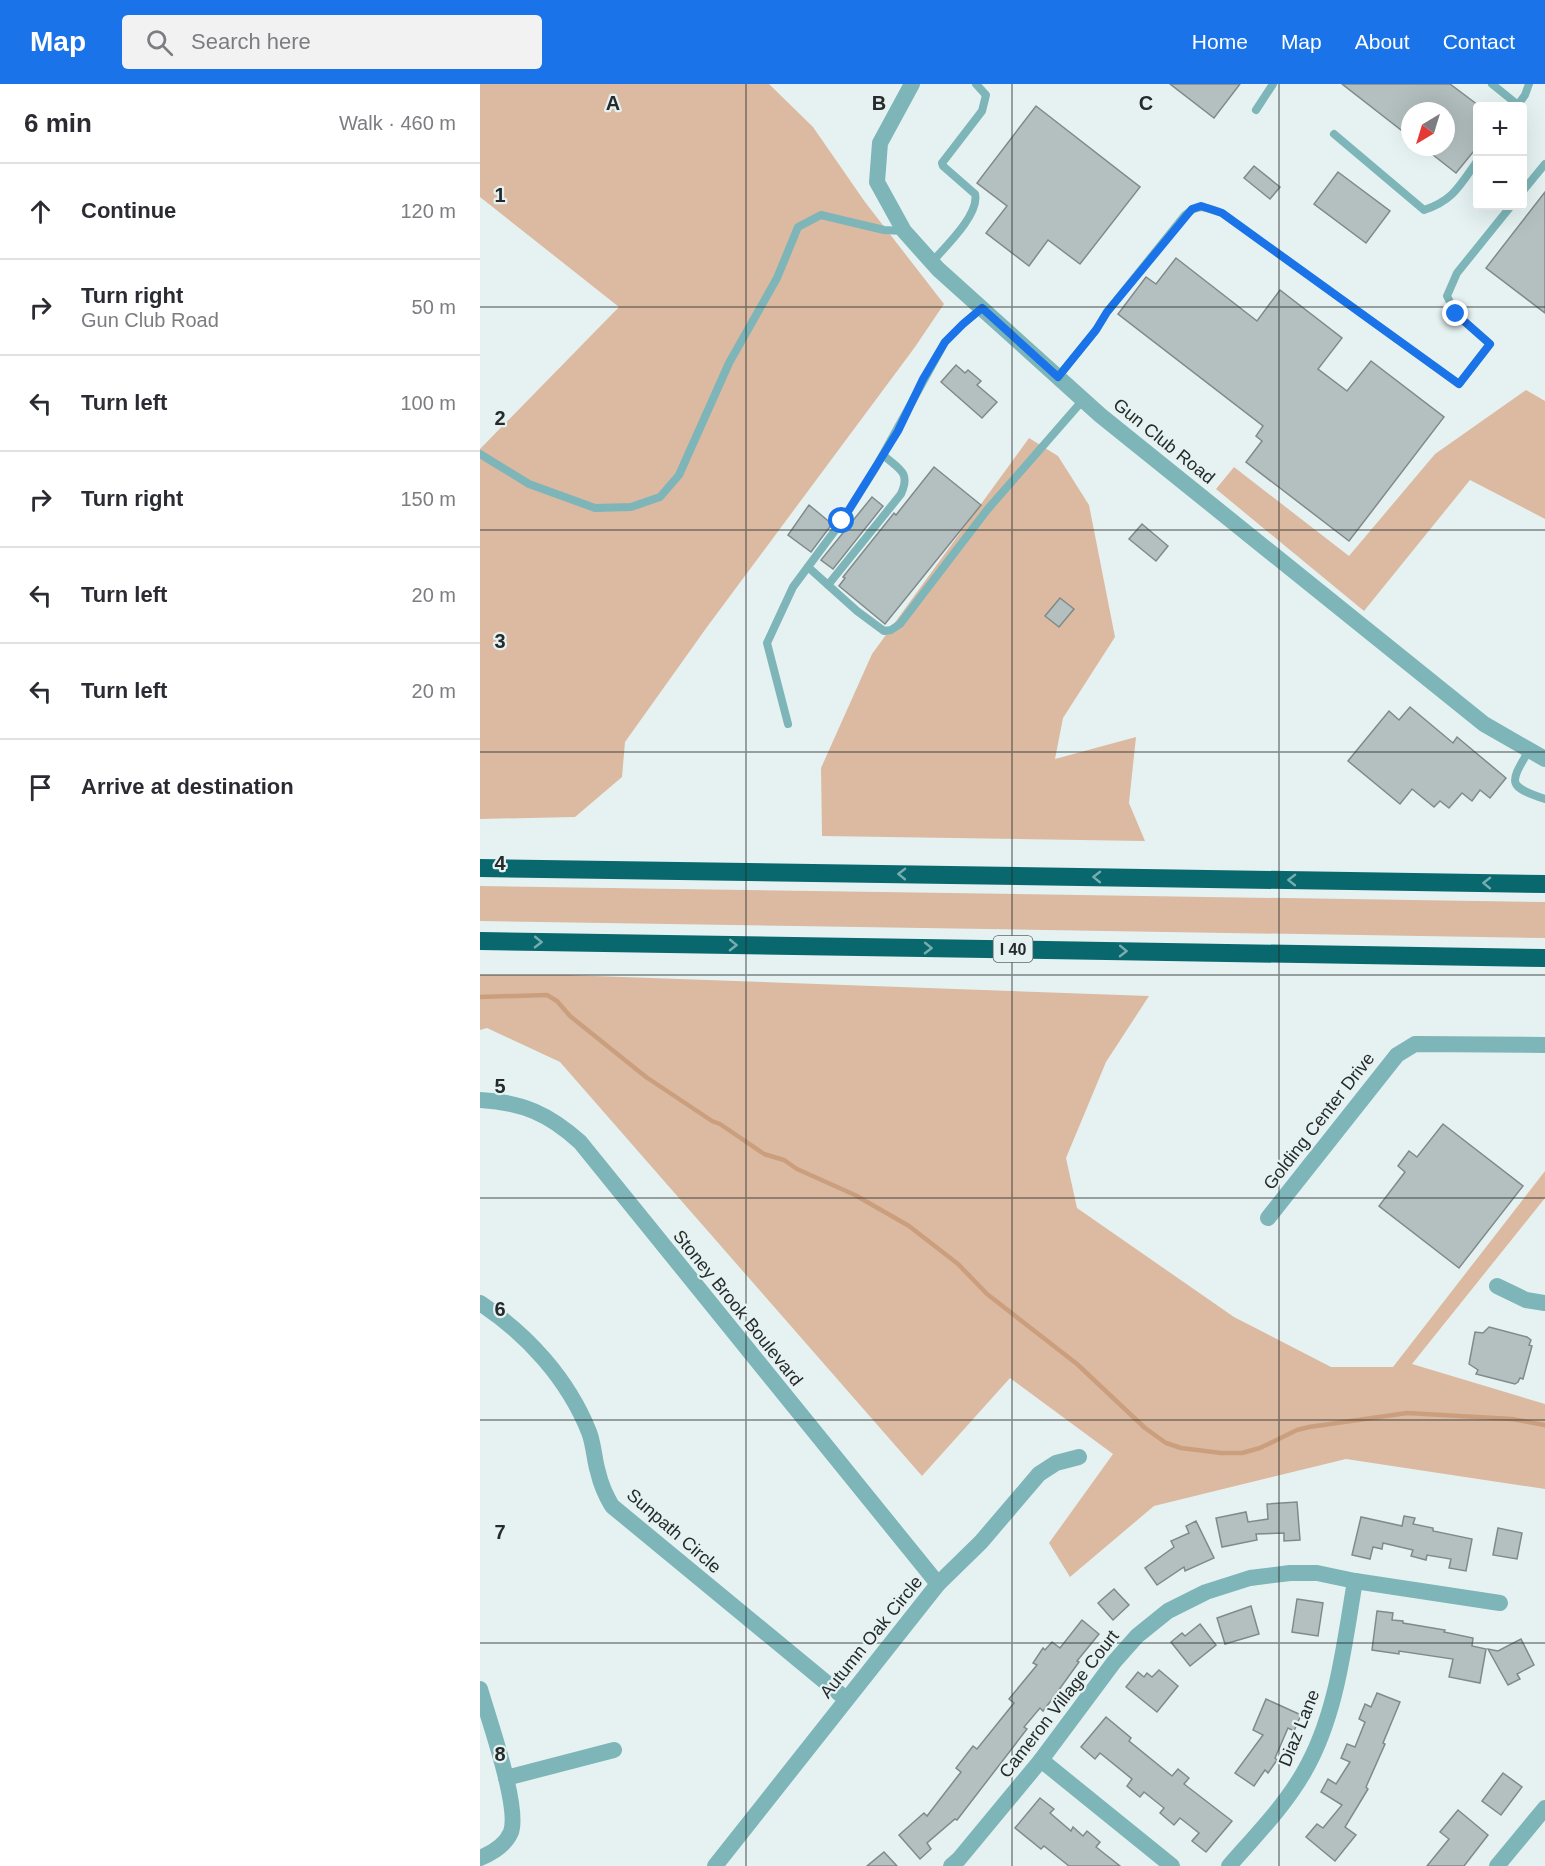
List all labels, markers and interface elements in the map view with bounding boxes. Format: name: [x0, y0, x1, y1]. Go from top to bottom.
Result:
search box: [122, 15, 542, 69]
text: Map: [30, 26, 86, 57]
icon: search: [143, 26, 176, 59]
text: Search here: [191, 29, 311, 54]
text: Home: [1192, 30, 1248, 53]
text: Map: [1281, 30, 1322, 53]
text: About: [1355, 30, 1410, 53]
text: Contact: [1443, 30, 1515, 53]
text: A: [606, 92, 620, 114]
text: B: [872, 92, 886, 114]
text: C: [1139, 92, 1153, 114]
north arrow: [1401, 102, 1455, 156]
map controls: [1473, 102, 1527, 210]
button: +: [1473, 102, 1527, 156]
text: 6 min: [24, 108, 92, 138]
text: Walk · 460 m: [339, 112, 456, 134]
button: −: [1473, 156, 1527, 210]
text: 1: [494, 184, 506, 206]
icon: ahead: [24, 195, 57, 228]
text: Continue: [81, 198, 176, 223]
text: 120 m: [400, 200, 456, 222]
text: Turn right: [81, 283, 183, 308]
icon: right: [24, 291, 57, 324]
text: 50 m: [412, 296, 456, 318]
route end: [1442, 300, 1468, 326]
text: Gun Club Road: [81, 309, 219, 331]
icon: left: [24, 387, 57, 420]
text: Turn left: [81, 390, 167, 415]
text: 100 m: [400, 392, 456, 414]
street label: Gun Club Road: [1109, 394, 1219, 488]
text: 2: [494, 407, 506, 429]
icon: right: [24, 483, 57, 516]
text: Turn right: [81, 486, 183, 511]
text: 150 m: [400, 488, 456, 510]
route start: [828, 507, 854, 533]
icon: left: [24, 579, 57, 612]
text: Turn left: [81, 582, 167, 607]
text: 20 m: [412, 584, 456, 606]
text: 3: [494, 630, 506, 652]
icon: left: [24, 675, 57, 708]
text: Turn left: [81, 678, 167, 703]
text: 20 m: [412, 680, 456, 702]
icon: arrive: [24, 771, 57, 804]
text: Arrive at destination: [81, 774, 294, 799]
text: 4: [494, 852, 506, 874]
one-way arrow: [897, 868, 906, 880]
one-way arrow: [1092, 871, 1101, 883]
one-way arrow: [1287, 874, 1296, 886]
one-way arrow: [1482, 876, 1491, 889]
one-way arrow: [534, 936, 543, 948]
road number: I 40: [994, 936, 1032, 962]
one-way arrow: [729, 939, 738, 951]
one-way arrow: [924, 942, 933, 954]
one-way arrow: [1119, 945, 1128, 957]
street label: Golding Center Drive: [1259, 1049, 1379, 1193]
text: 5: [494, 1075, 506, 1097]
street label: Stoney Brook Boulevard: [669, 1226, 807, 1390]
text: 6: [494, 1298, 506, 1320]
street label: Sunpath Circle: [623, 1485, 725, 1577]
text: 7: [494, 1521, 506, 1543]
street label: Autumn Oak Circle: [816, 1572, 926, 1702]
street label: Cameron Village Court: [995, 1626, 1123, 1782]
street label: Diaz Lane: [1275, 1687, 1323, 1769]
text: 8: [494, 1743, 506, 1765]

